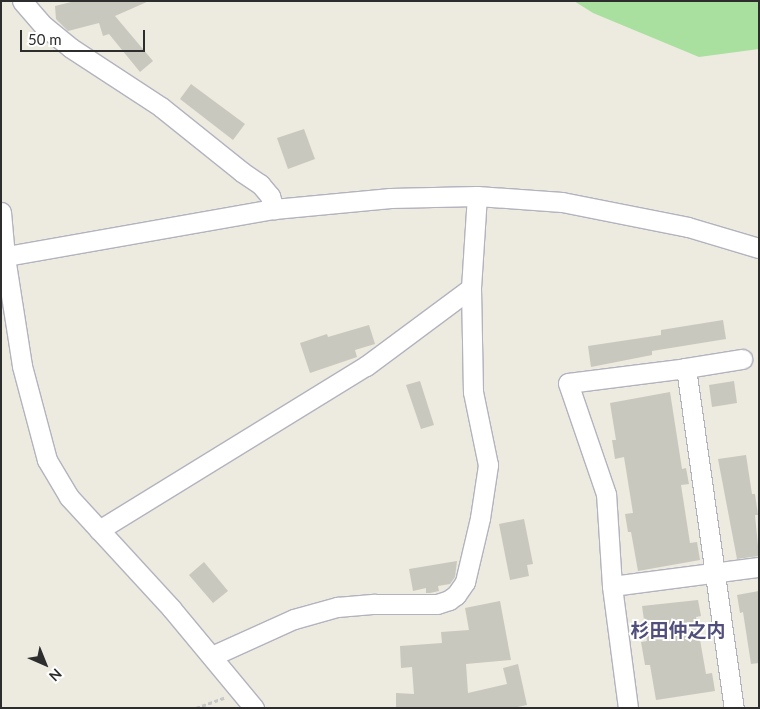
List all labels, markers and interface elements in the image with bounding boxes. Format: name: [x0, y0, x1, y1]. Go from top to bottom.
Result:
scale bar: [22, 20, 148, 52]
text: 50 m: [28, 30, 62, 48]
district label: 杉田仲之内: [631, 619, 725, 641]
north arrow: [20, 639, 70, 689]
text: N: [46, 665, 66, 685]

